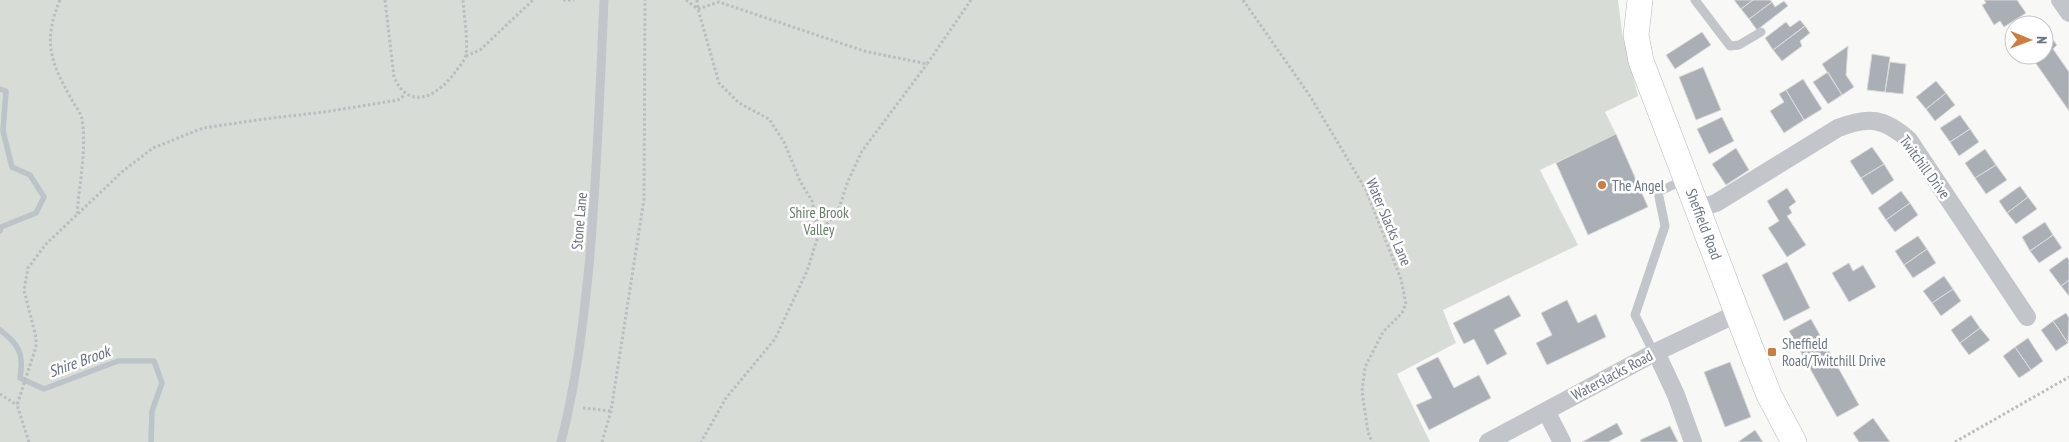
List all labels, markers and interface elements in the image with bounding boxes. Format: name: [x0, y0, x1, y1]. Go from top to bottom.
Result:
north arrow: [2004, 15, 2054, 65]
text: N: [2033, 36, 2051, 44]
street label: Twitchill Drive: [1896, 132, 1954, 202]
street label: Water Slacks Lane: [1362, 175, 1416, 269]
place label: The Angel: [1612, 176, 1665, 195]
marker: The Angel: [1596, 179, 1608, 191]
street label: Sheffield Road: [1682, 186, 1726, 262]
street label: Stone Lane: [567, 191, 591, 251]
park label: Shire Brook Valley: [789, 203, 849, 239]
place label: Sheffield Road/Twitchill Drive: [1782, 334, 1886, 370]
water label: Shire Brook: [46, 340, 114, 381]
street label: Waterslacks Road: [1568, 346, 1656, 404]
marker: Sheffield Road/Twitchill Drive: [1766, 346, 1778, 358]

